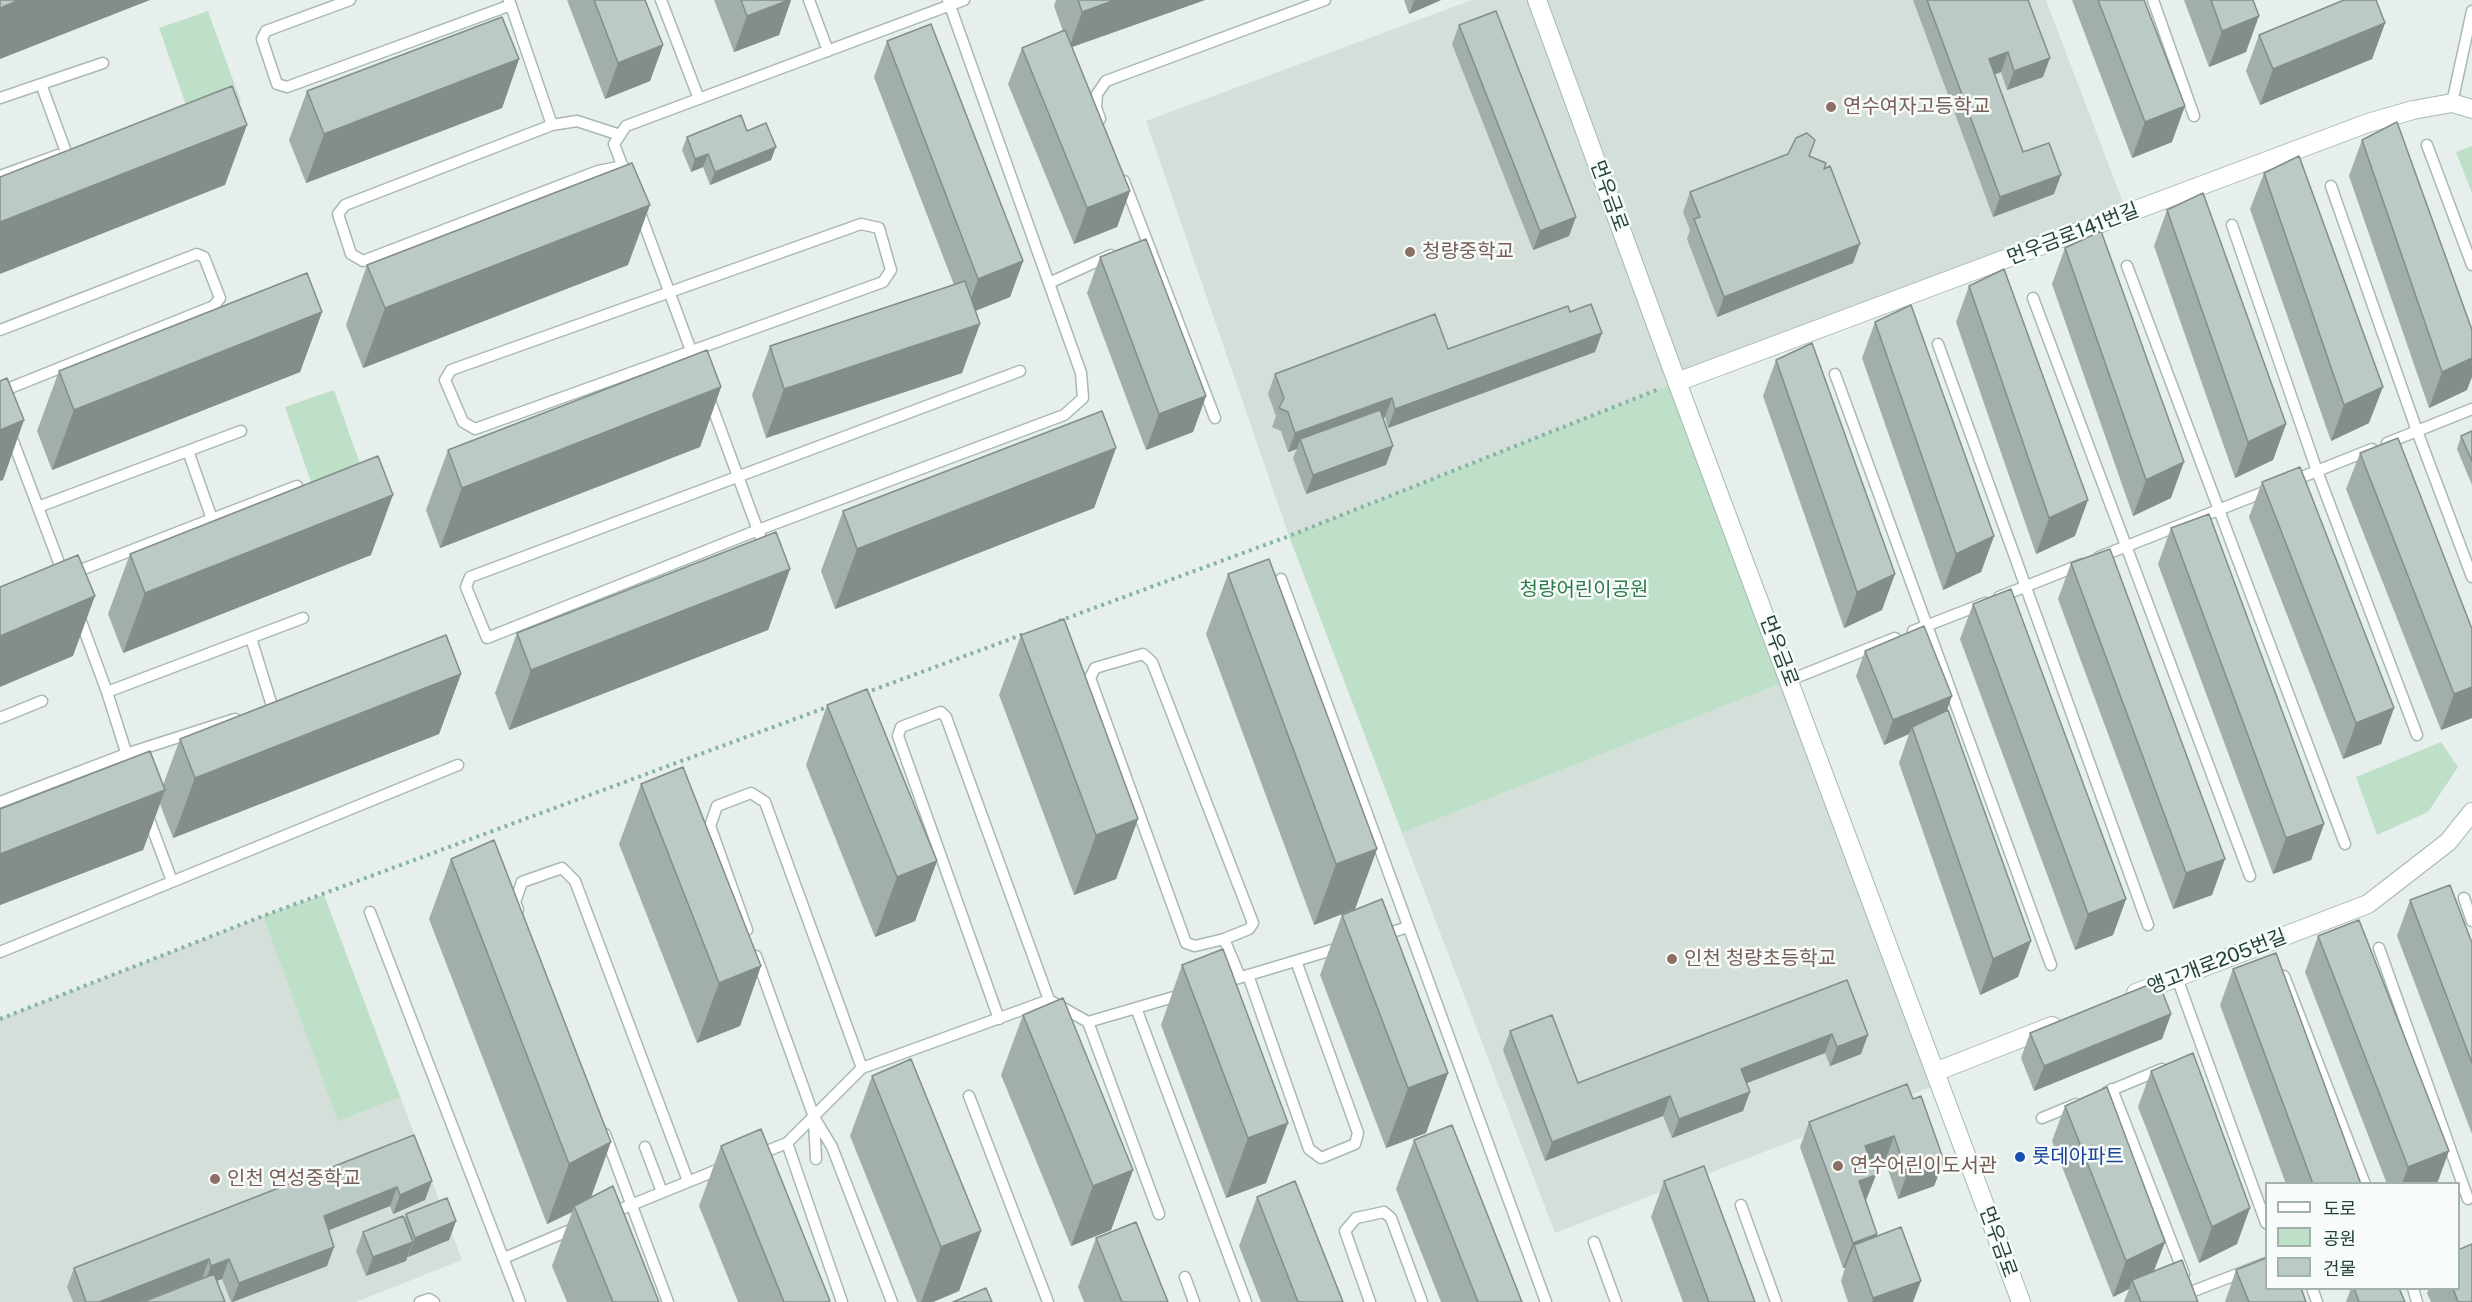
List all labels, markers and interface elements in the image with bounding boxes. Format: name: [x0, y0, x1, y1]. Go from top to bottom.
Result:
place label: 연수여자고등학교: [1843, 95, 1990, 119]
marker: 연수여자고등학교: [1824, 100, 1838, 114]
street label: 먼우금로: [1585, 157, 1633, 235]
street label: 먼우금로141번길: [2004, 198, 2142, 270]
place label: 청량중학교: [1422, 240, 1514, 264]
marker: 청량중학교: [1403, 245, 1417, 259]
park label: 청량어린이공원: [1520, 578, 1648, 602]
street label: 먼우금로: [1755, 612, 1803, 690]
street label: 앵고개로205번길: [2144, 924, 2290, 1000]
place label: 인천 청량초등학교: [1684, 947, 1836, 971]
marker: 인천 청량초등학교: [1665, 952, 1679, 966]
place label: 롯데아파트: [2032, 1145, 2124, 1169]
marker: 롯데아파트: [2013, 1150, 2027, 1164]
place label: 연수어린이도서관: [1850, 1154, 1997, 1178]
marker: 연수어린이도서관: [1831, 1159, 1845, 1173]
place label: 인천 연성중학교: [227, 1167, 361, 1191]
marker: 인천 연성중학교: [208, 1172, 222, 1186]
legend: [2265, 1182, 2460, 1290]
text: 도로: [2323, 1198, 2356, 1219]
street label: 먼우금로: [1974, 1203, 2022, 1281]
text: 공원: [2323, 1228, 2356, 1249]
text: 건물: [2323, 1258, 2356, 1279]

